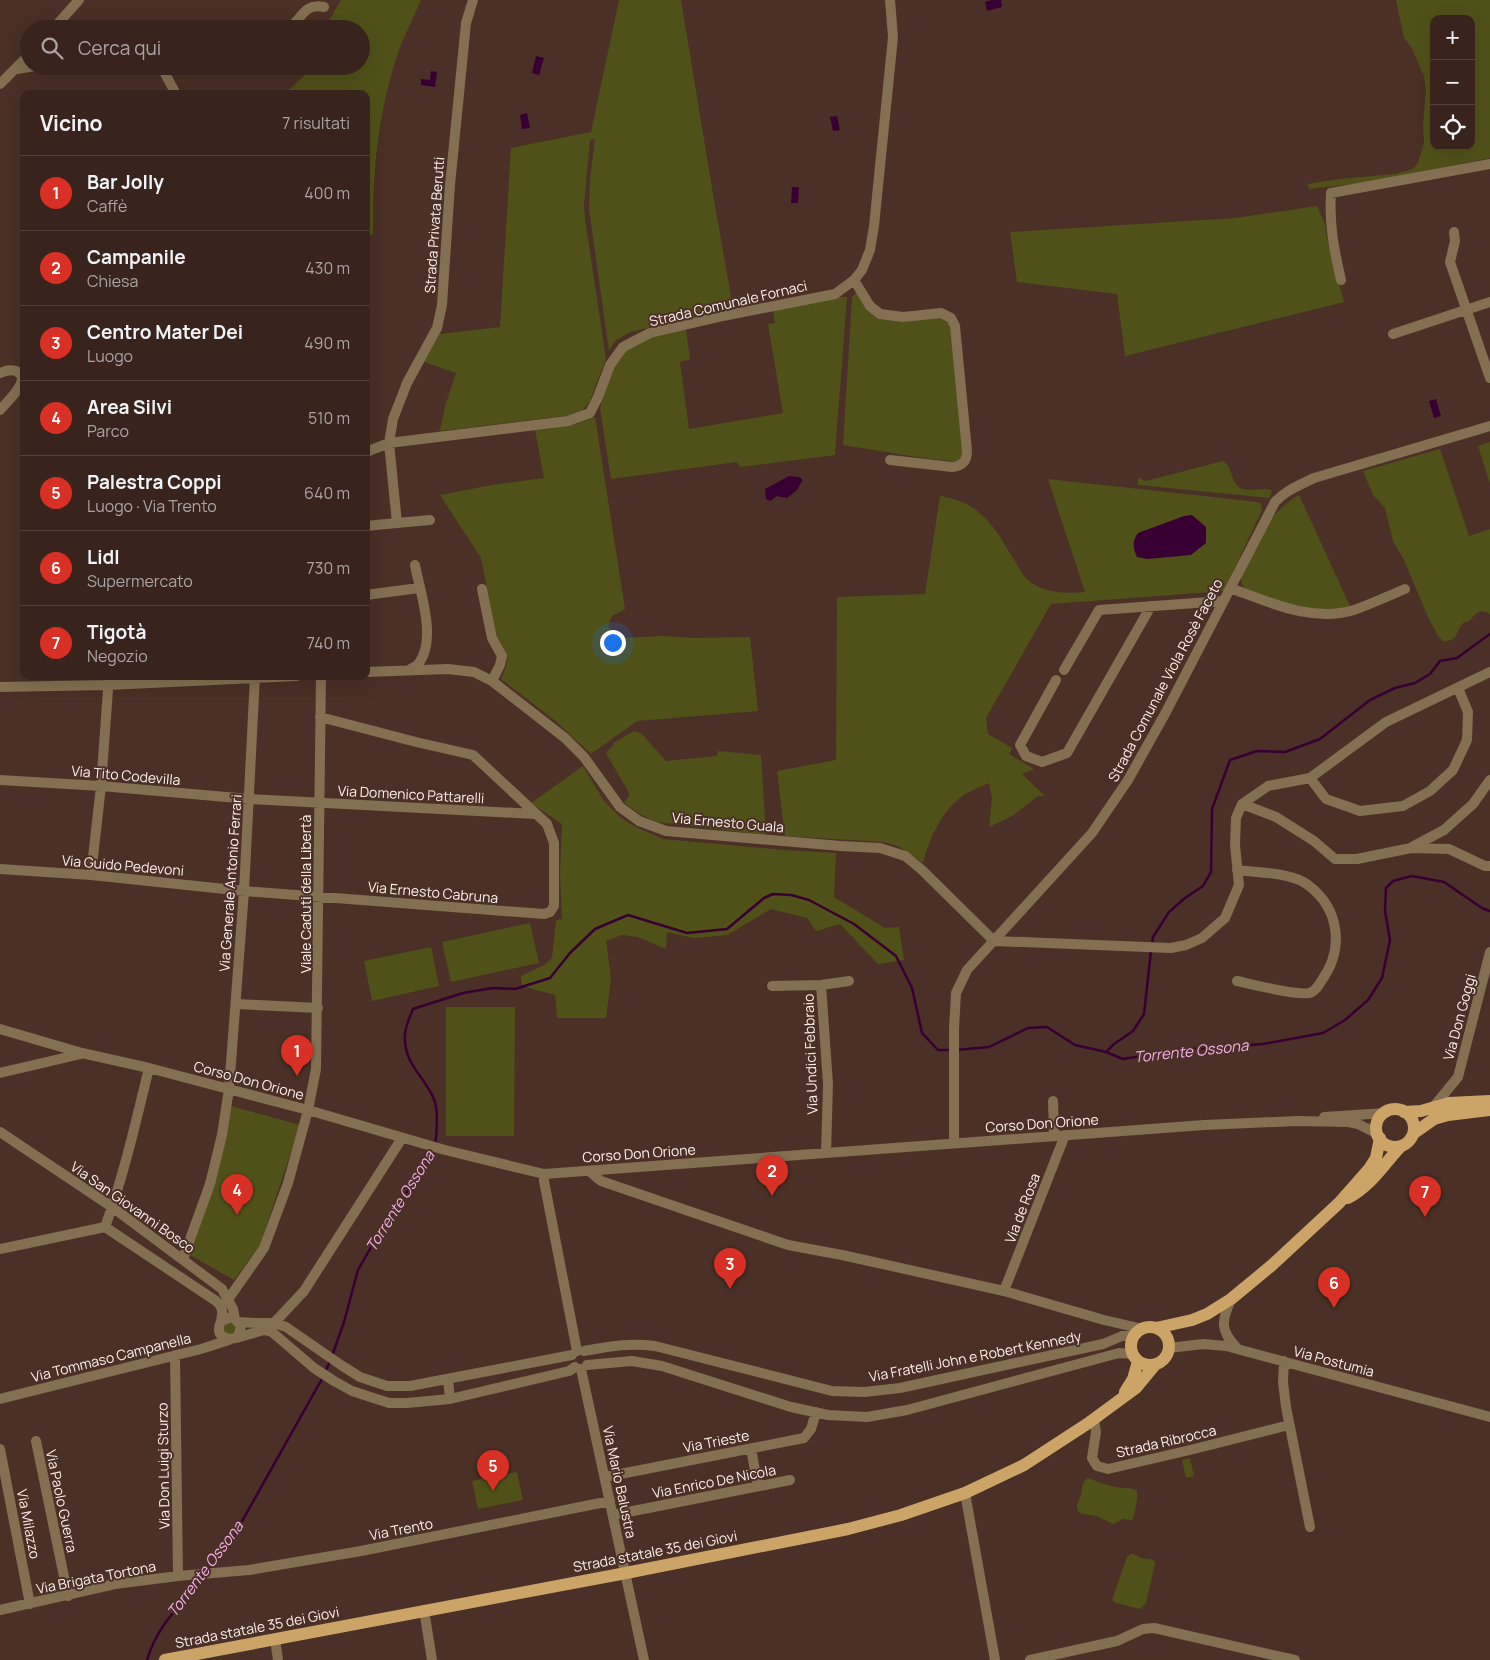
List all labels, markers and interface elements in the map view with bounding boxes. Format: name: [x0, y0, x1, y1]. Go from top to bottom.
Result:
map controls: [1430, 15, 1475, 150]
button: +: [1430, 15, 1475, 60]
search box: [20, 20, 370, 75]
icon: search: [38, 34, 66, 62]
text: Cerca qui: [78, 35, 161, 61]
button: −: [1430, 60, 1475, 105]
button: locate: [1430, 105, 1475, 150]
text: Vicino: [40, 109, 103, 137]
text: 7 risultati: [282, 112, 350, 134]
street label: Strada Privata Berutti: [420, 156, 448, 294]
text: Bar Jolly: [87, 169, 164, 195]
text: 1: [52, 182, 60, 204]
text: 400 m: [304, 182, 350, 204]
text: Caffè: [87, 195, 127, 217]
text: Campanile: [87, 244, 186, 270]
text: 2: [51, 257, 61, 279]
text: 430 m: [305, 257, 350, 279]
text: Chiesa: [87, 270, 138, 292]
street label: Strada Comunale Fornaci: [647, 276, 809, 330]
text: Centro Mater Dei: [87, 319, 243, 345]
text: 3: [51, 332, 61, 354]
text: 490 m: [304, 332, 350, 354]
text: Luogo: [87, 345, 133, 367]
text: Area Silvi: [87, 394, 172, 420]
text: 4: [51, 407, 61, 429]
text: 510 m: [308, 407, 350, 429]
text: Parco: [87, 420, 129, 442]
text: Palestra Coppi: [87, 469, 222, 495]
text: 5: [51, 482, 61, 504]
text: 640 m: [304, 482, 350, 504]
text: Luogo · Via Trento: [87, 495, 217, 517]
text: Lidl: [87, 544, 120, 570]
text: 6: [51, 557, 61, 579]
text: 730 m: [307, 557, 350, 579]
text: Supermercato: [87, 570, 193, 592]
street label: Strada Comunale Viola Rosè Faceto: [1103, 575, 1227, 785]
text: Tigotà: [87, 619, 146, 645]
your location: [600, 630, 626, 656]
text: 7: [52, 632, 60, 654]
text: 740 m: [307, 632, 350, 654]
text: Negozio: [87, 645, 148, 667]
street label: Via Tito Codevilla: [71, 761, 181, 789]
street label: Via Domenico Pattarelli: [337, 781, 485, 807]
street label: Via Generale Antonio Ferrari: [214, 794, 246, 972]
street label: Via Ernesto Guala: [671, 808, 785, 836]
street label: Viale Caduti della Libertà: [296, 815, 315, 973]
street label: Via Guido Pedevoni: [61, 850, 185, 880]
street label: Via Ernesto Cabruna: [367, 877, 499, 907]
street label: Via Don Goggi: [1438, 972, 1480, 1062]
street label: Via Undici Febbraio: [798, 993, 822, 1115]
water label: Torrente Ossona: [1133, 1034, 1250, 1067]
pin: 1: [281, 1035, 313, 1076]
street label: Corso Don Orione: [192, 1056, 306, 1104]
street label: Corso Don Orione: [985, 1110, 1099, 1136]
street label: Corso Don Orione: [582, 1140, 696, 1166]
water label: Torrente Ossona: [361, 1146, 440, 1255]
pin: 2: [756, 1155, 788, 1196]
street label: Via San Giovanni Bosco: [67, 1157, 199, 1257]
street label: Via de Rosa: [1000, 1170, 1044, 1246]
pin: 4: [221, 1174, 253, 1215]
pin: 7: [1409, 1176, 1441, 1217]
pin: 3: [714, 1248, 746, 1289]
pin: 6: [1318, 1267, 1350, 1308]
street label: Via Fratelli John e Robert Kennedy: [867, 1326, 1083, 1386]
street label: Via Tommaso Campanella: [29, 1328, 193, 1386]
street label: Via Postumia: [1292, 1341, 1376, 1381]
street label: Via Don Luigi Sturzo: [152, 1403, 174, 1529]
street label: Strada Ribrocca: [1114, 1420, 1218, 1462]
street label: Via Mario Balustra: [599, 1424, 641, 1540]
street label: Via Trieste: [681, 1425, 751, 1457]
street label: Via Paolo Guerra: [42, 1448, 82, 1554]
pin: 5: [477, 1450, 509, 1491]
street label: Via Enrico De Nicola: [651, 1460, 777, 1502]
street label: Via Milazzo: [13, 1488, 45, 1560]
street label: Via Trento: [368, 1514, 434, 1544]
water label: Torrente Ossona: [162, 1516, 248, 1621]
street label: Strada statale 35 dei Giovi: [571, 1526, 739, 1576]
street label: Via Brigata Tortona: [35, 1556, 157, 1598]
street label: Strada statale 35 dei Giovi: [173, 1602, 341, 1652]

